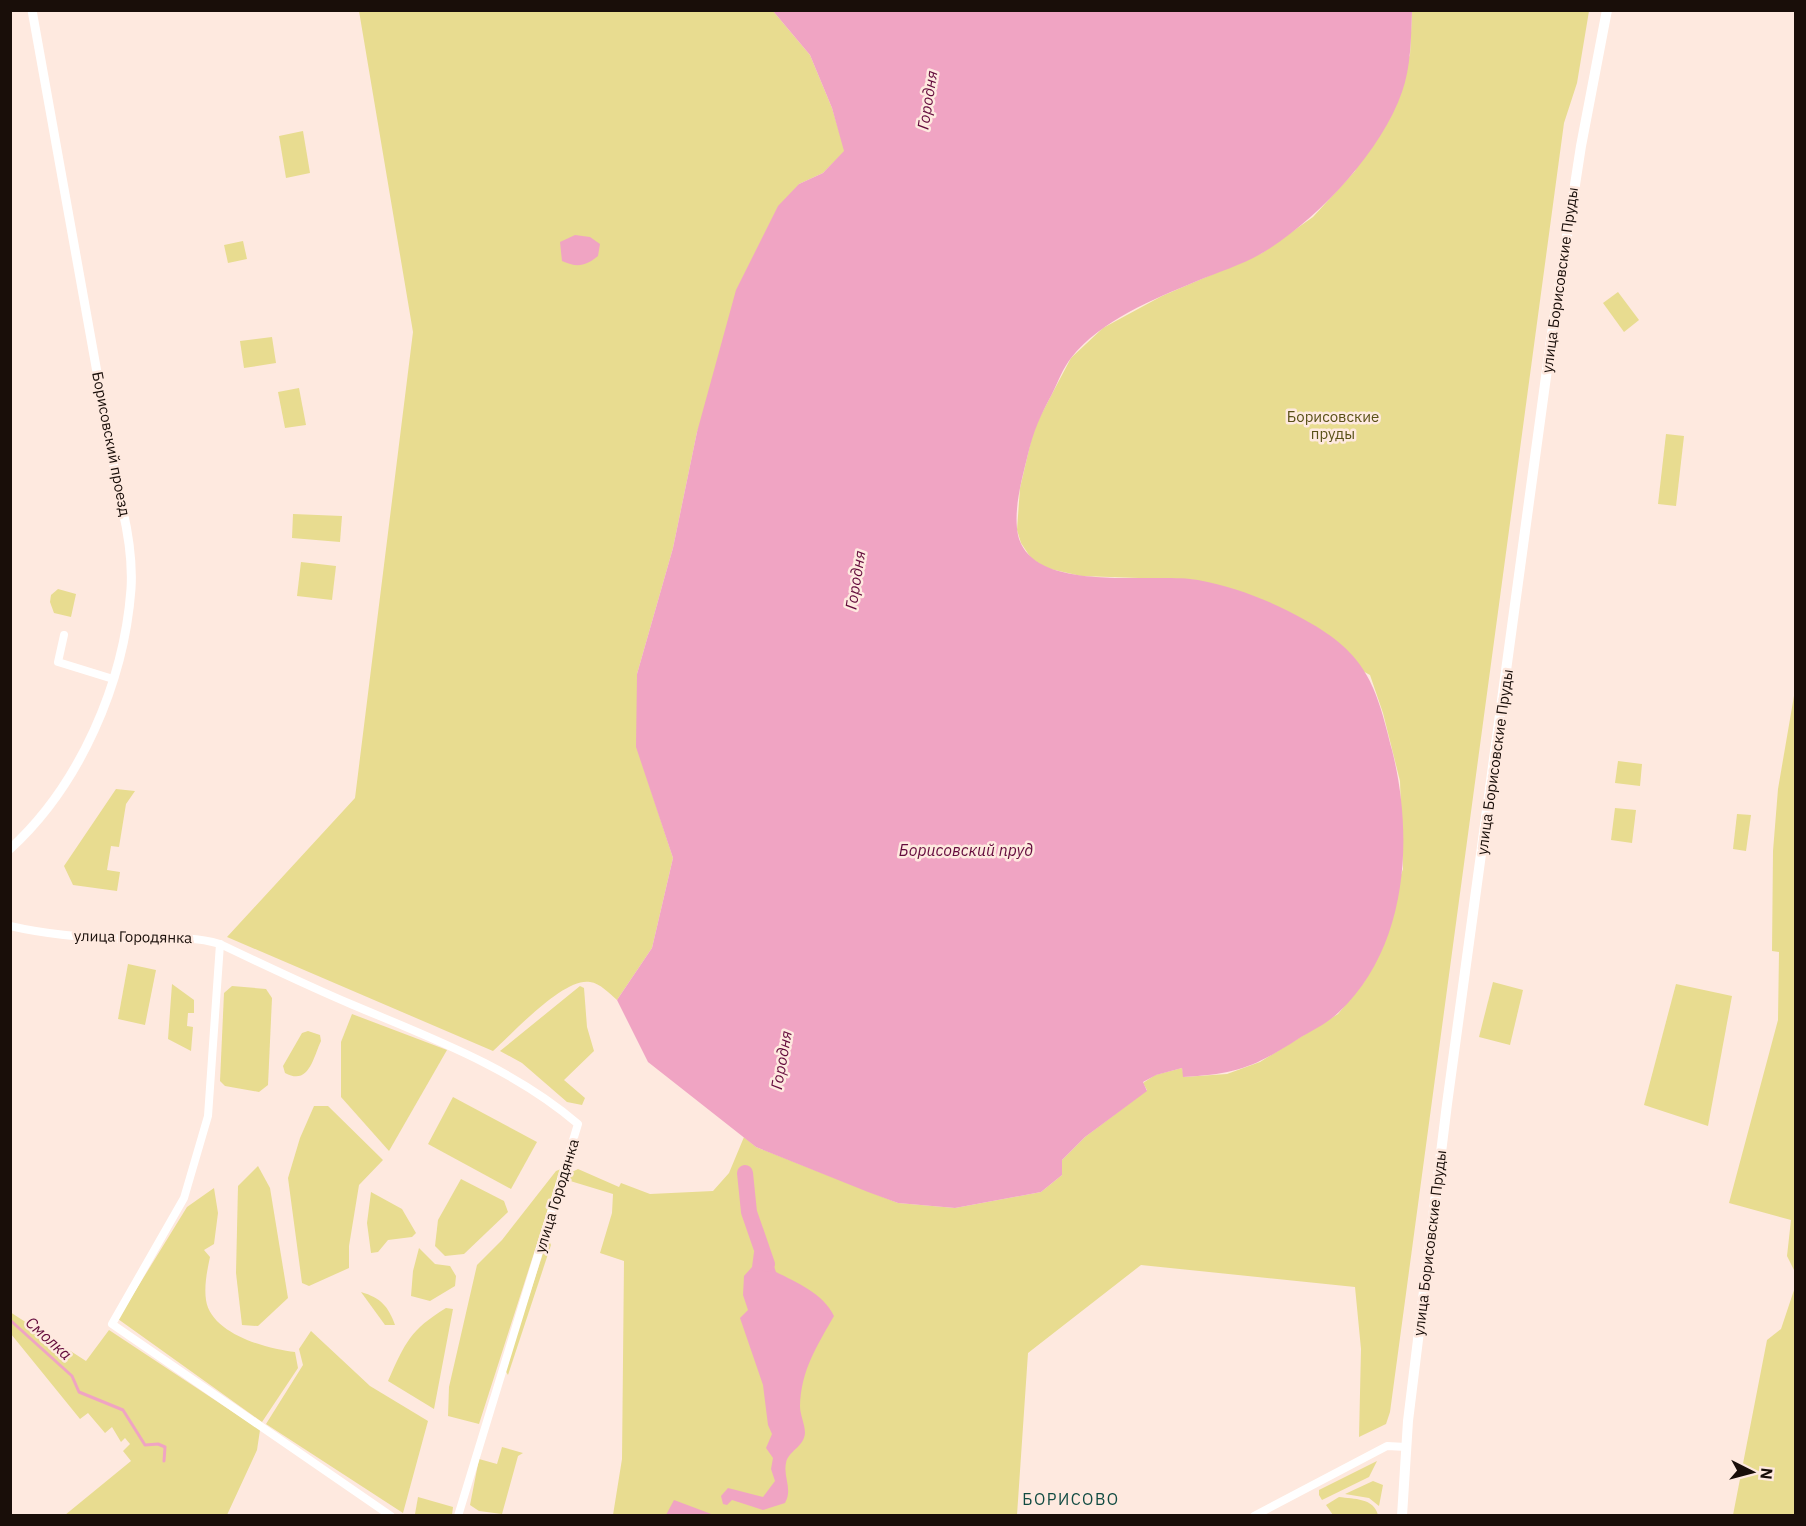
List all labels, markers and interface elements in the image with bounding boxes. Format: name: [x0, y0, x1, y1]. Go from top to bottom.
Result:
water label: Городня: [912, 69, 942, 131]
street label: улица Борисовские Пруды: [1537, 186, 1582, 374]
street label: Борисовский проезд: [88, 370, 135, 518]
park label: Борисовские пруды: [1287, 407, 1379, 443]
water label: Городня: [840, 549, 870, 611]
street label: улица Борисовские Пруды: [1472, 668, 1517, 856]
water label: Борисовский пруд: [899, 840, 1033, 860]
street label: улица Городянка: [74, 926, 192, 947]
water label: Городня: [766, 1029, 796, 1091]
street label: улица Городянка: [530, 1136, 583, 1255]
street label: улица Борисовские Пруды: [1409, 1149, 1450, 1337]
water label: Смолка: [22, 1312, 76, 1364]
north arrow: [1722, 1442, 1782, 1502]
text: N: [1756, 1467, 1777, 1480]
district label: БОРИСОВО: [1022, 1489, 1120, 1509]

